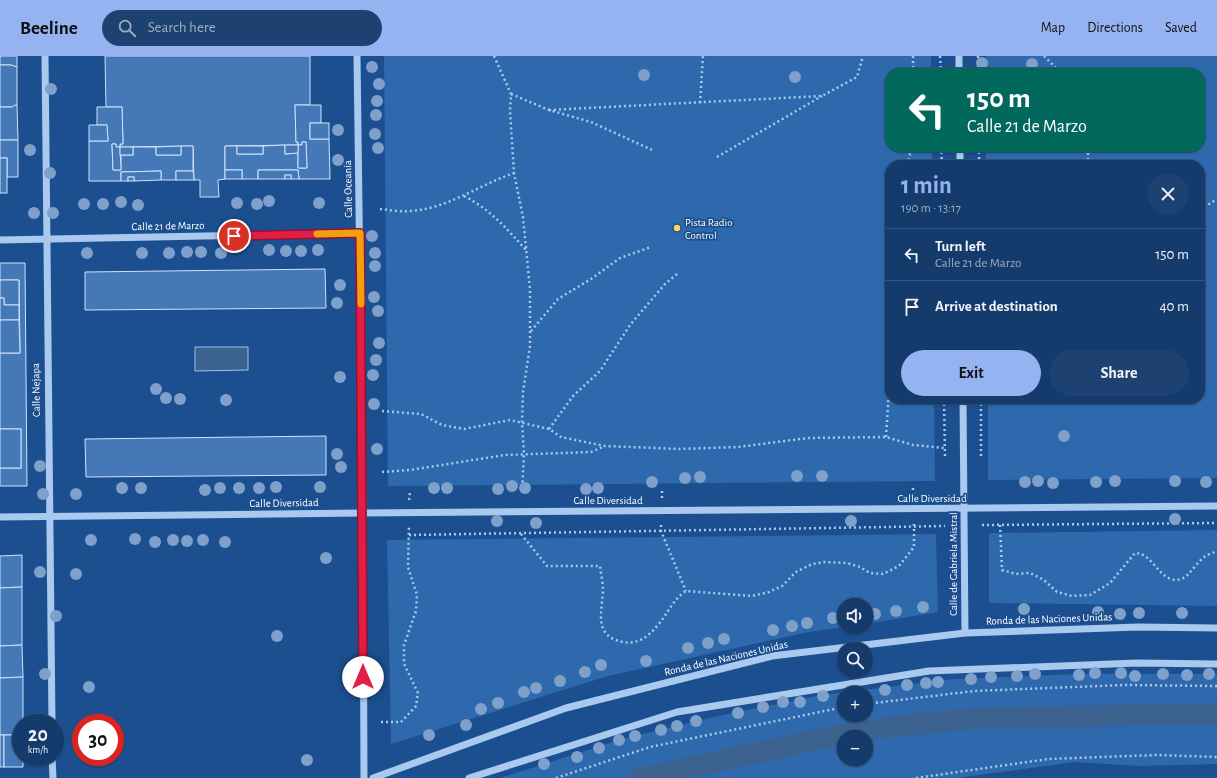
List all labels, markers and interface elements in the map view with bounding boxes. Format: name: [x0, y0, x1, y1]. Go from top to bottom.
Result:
search box: [102, 10, 382, 46]
icon: search: [116, 17, 138, 39]
text: Beeline: [20, 19, 78, 38]
text: Search here: [148, 20, 216, 35]
text: Map: [1041, 21, 1065, 35]
text: Directions: [1087, 21, 1143, 35]
text: Saved: [1165, 21, 1197, 35]
icon: left: [901, 84, 953, 136]
text: 150 m: [967, 85, 1031, 113]
text: Calle 21 de Marzo: [967, 118, 1087, 136]
street label: Calle Oceanía: [342, 160, 354, 218]
button: close: [1147, 173, 1189, 215]
text: 1 min: [901, 174, 952, 198]
text: 190 m · 13:17: [901, 202, 961, 215]
place label: Pista Radio Control: [685, 217, 733, 241]
pin: [217, 219, 251, 253]
street label: Calle 21 de Marzo: [131, 220, 205, 232]
marker: Pista Radio Control: [672, 223, 682, 233]
icon: arrive: [223, 225, 245, 247]
text: Turn left: [935, 239, 986, 254]
icon: left: [901, 244, 923, 266]
text: 150 m: [1155, 247, 1189, 262]
text: Calle 21 de Marzo: [935, 257, 1022, 270]
icon: arrive: [901, 296, 923, 318]
text: Arrive at destination: [935, 299, 1058, 314]
text: 40 m: [1159, 299, 1189, 314]
button: Exit: [901, 350, 1041, 396]
button: Share: [1049, 350, 1189, 396]
street label: Calle Nejapa: [30, 363, 42, 417]
street label: Calle Diversidad: [897, 493, 967, 504]
street label: Calle Diversidad: [573, 495, 643, 506]
street label: Calle Diversidad: [249, 497, 319, 509]
street label: Calle de Gabriela Mistral: [948, 512, 959, 616]
map controls: [837, 598, 873, 766]
button: sound: [837, 598, 873, 634]
street label: Ronda de las Naciones Unidas: [986, 611, 1112, 627]
street label: Ronda de las Naciones Unidas: [663, 638, 789, 678]
button: search: [837, 642, 873, 678]
position arrow: [342, 656, 384, 698]
button: +: [837, 686, 873, 722]
speed limit sign: 30: [72, 714, 124, 766]
text: 20: [28, 725, 48, 745]
button: −: [837, 730, 873, 766]
text: km/h: [28, 745, 48, 755]

